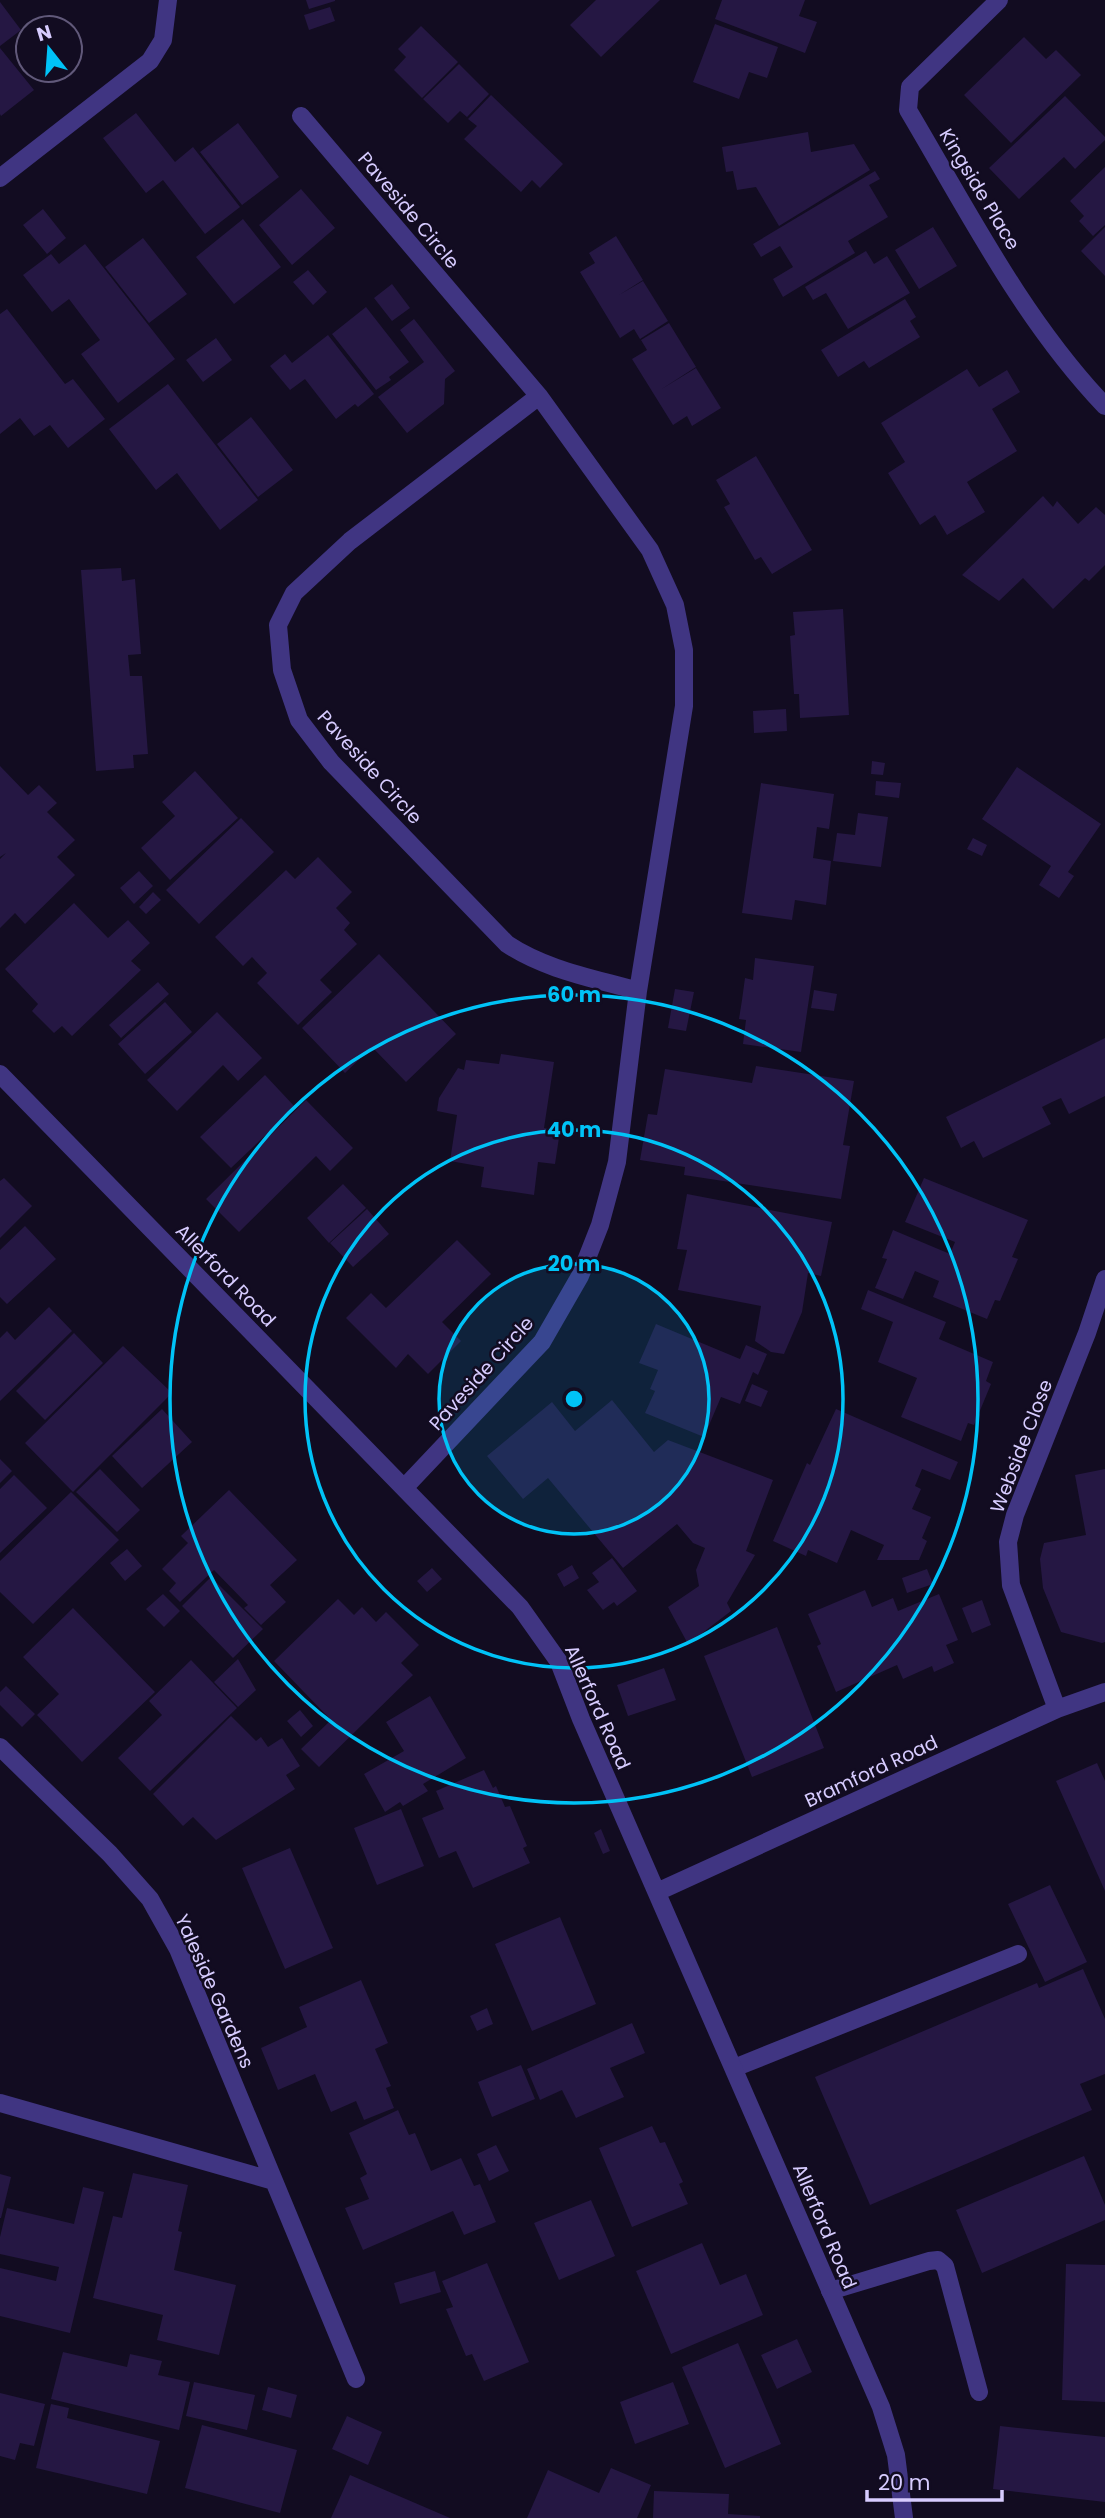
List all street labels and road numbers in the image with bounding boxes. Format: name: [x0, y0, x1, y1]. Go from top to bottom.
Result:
street label: Kingside Place: [933, 124, 1026, 255]
street label: Paveside Circle: [352, 146, 466, 275]
street label: Paveside Circle: [311, 704, 428, 830]
street label: Allerford Road: [169, 1218, 282, 1333]
street label: Paveside Circle: [423, 1310, 540, 1436]
street label: Webside Close: [984, 1376, 1059, 1517]
street label: Allerford Road: [558, 1641, 637, 1774]
street label: Bramford Road: [800, 1729, 942, 1814]
street label: Yaleside Gardens: [168, 1910, 261, 2073]
street label: Allerford Road: [786, 2159, 863, 2293]

